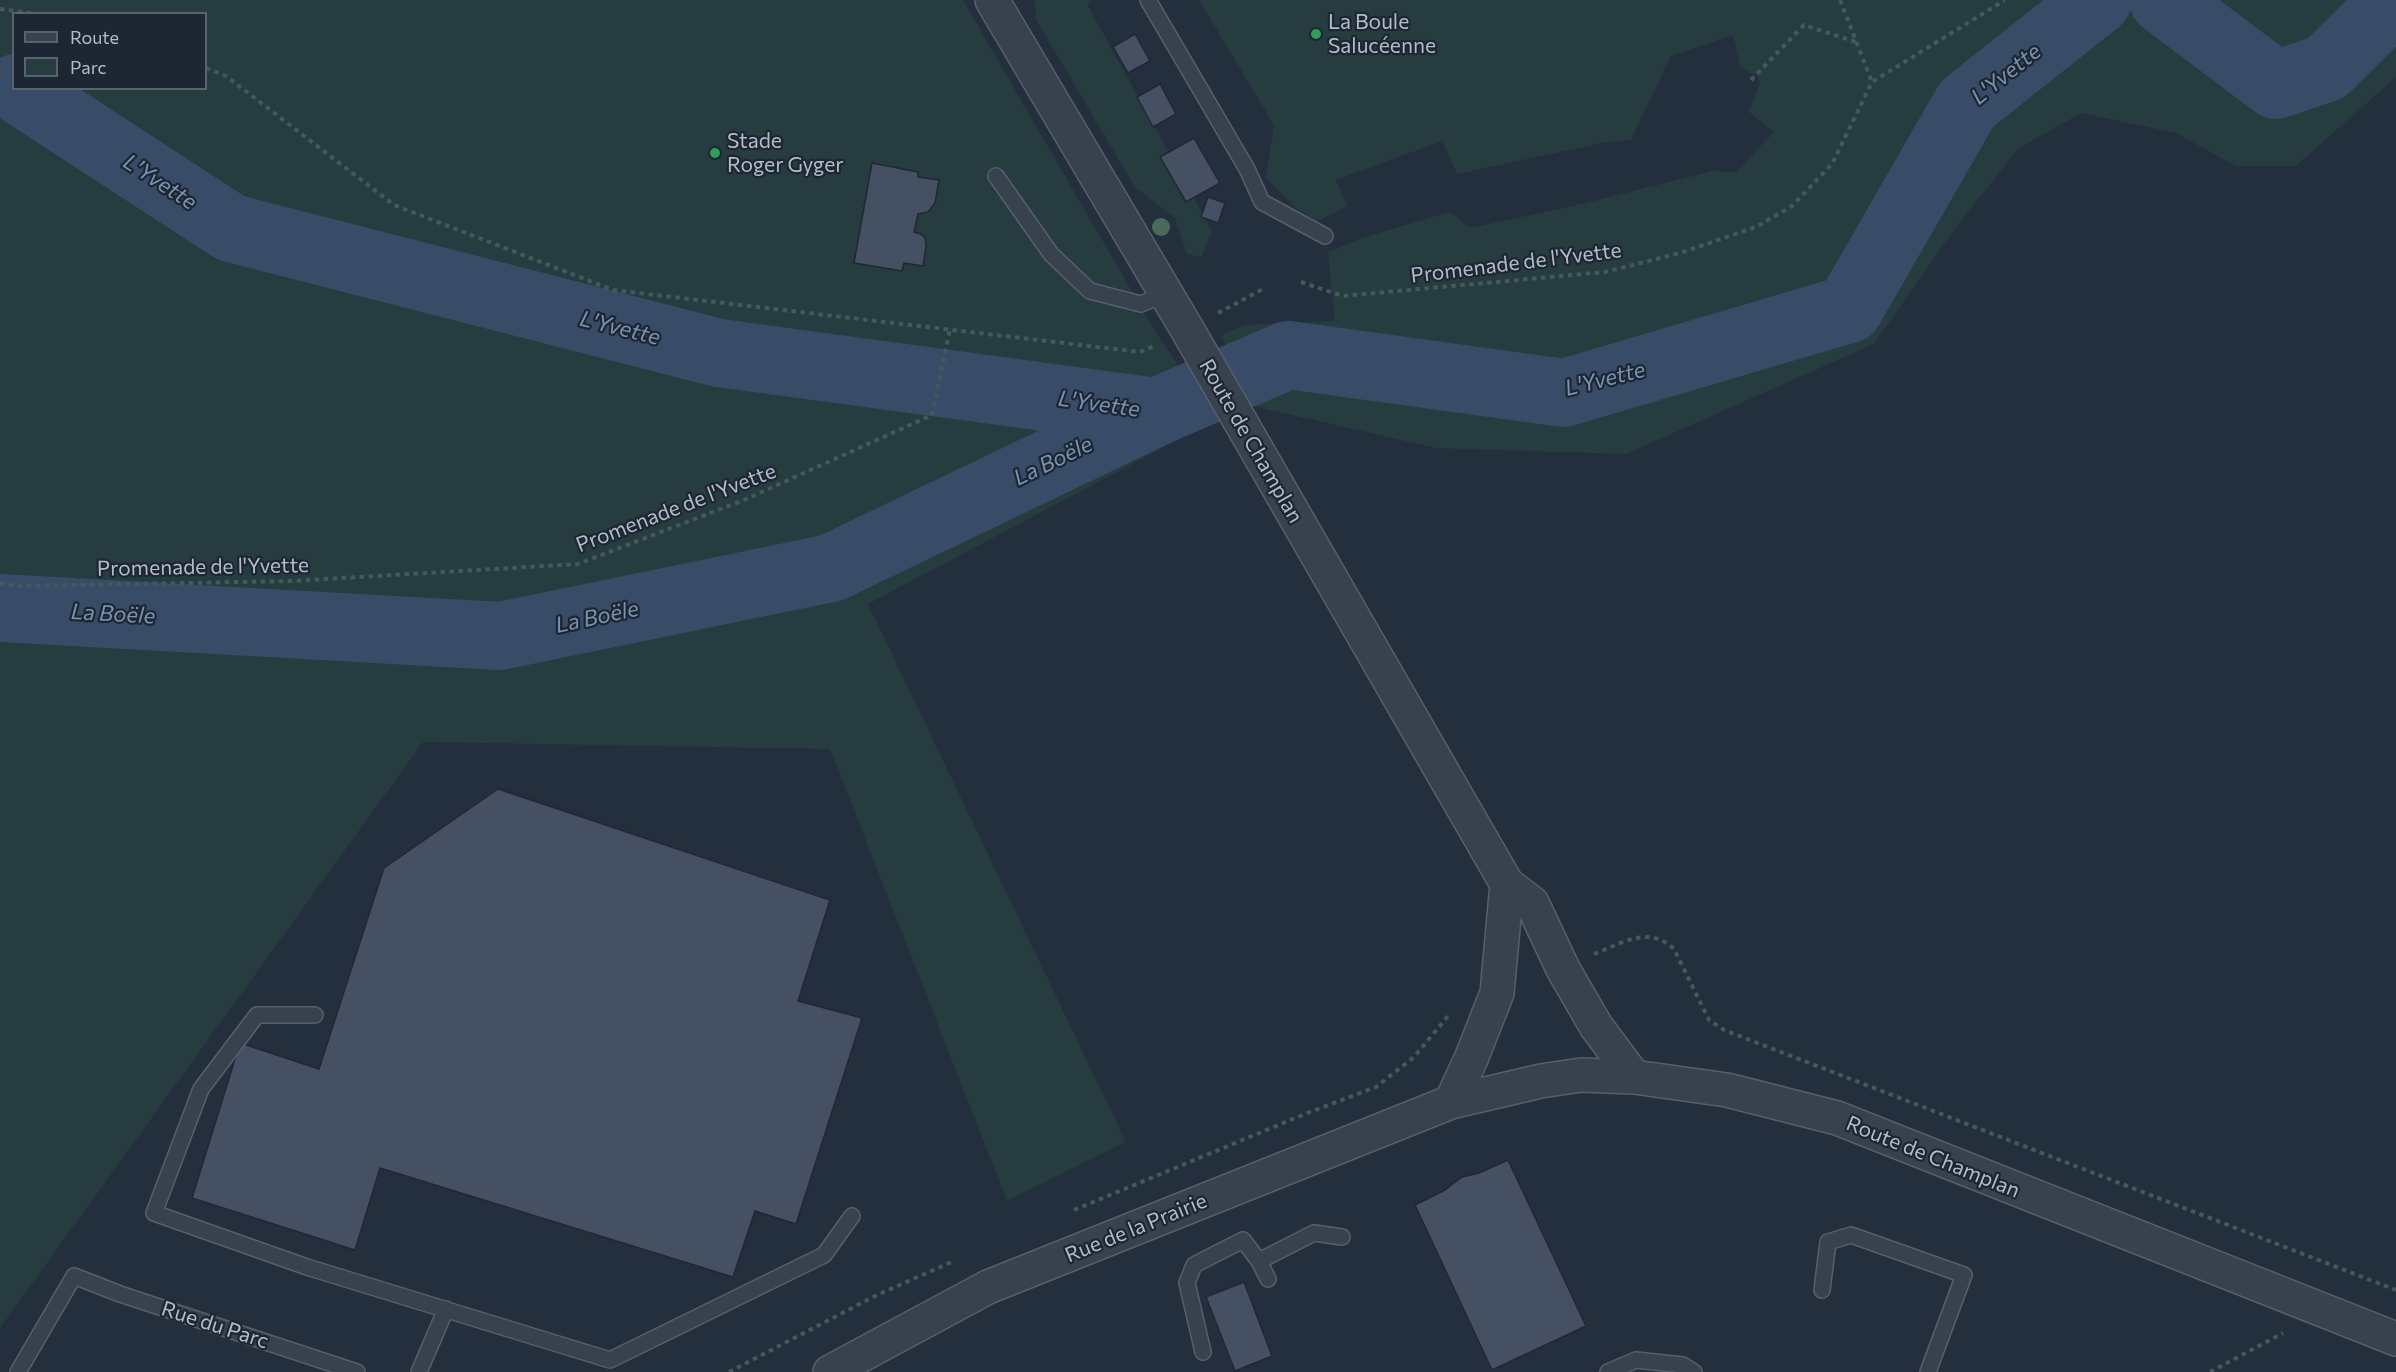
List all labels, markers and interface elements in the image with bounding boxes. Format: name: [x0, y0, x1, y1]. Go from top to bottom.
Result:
place label: La Boule Salucéenne: [1328, 9, 1436, 59]
legend: [12, 12, 207, 90]
text: Route: [70, 26, 119, 48]
marker: La Boule Salucéenne: [1309, 27, 1323, 41]
water label: L'Yvette: [1966, 38, 2046, 110]
text: Parc: [70, 56, 107, 78]
place label: Stade Roger Gyger: [727, 128, 844, 178]
marker: Stade Roger Gyger: [708, 146, 722, 160]
water label: L'Yvette: [118, 149, 202, 215]
street label: Promenade de l'Yvette: [1409, 238, 1623, 288]
water label: L'Yvette: [577, 305, 663, 351]
street label: Route de Champlan: [1194, 355, 1308, 527]
water label: L'Yvette: [1562, 356, 1648, 402]
water label: L'Yvette: [1057, 385, 1141, 423]
water label: La Boële: [1009, 431, 1097, 491]
street label: Promenade de l'Yvette: [572, 458, 780, 558]
street label: Promenade de l'Yvette: [97, 553, 309, 581]
water label: La Boële: [553, 595, 641, 639]
water label: La Boële: [70, 599, 156, 629]
street label: Route de Champlan: [1843, 1111, 2023, 1203]
street label: Rue de la Prairie: [1061, 1188, 1211, 1268]
street label: Rue du Parc: [158, 1296, 272, 1354]

